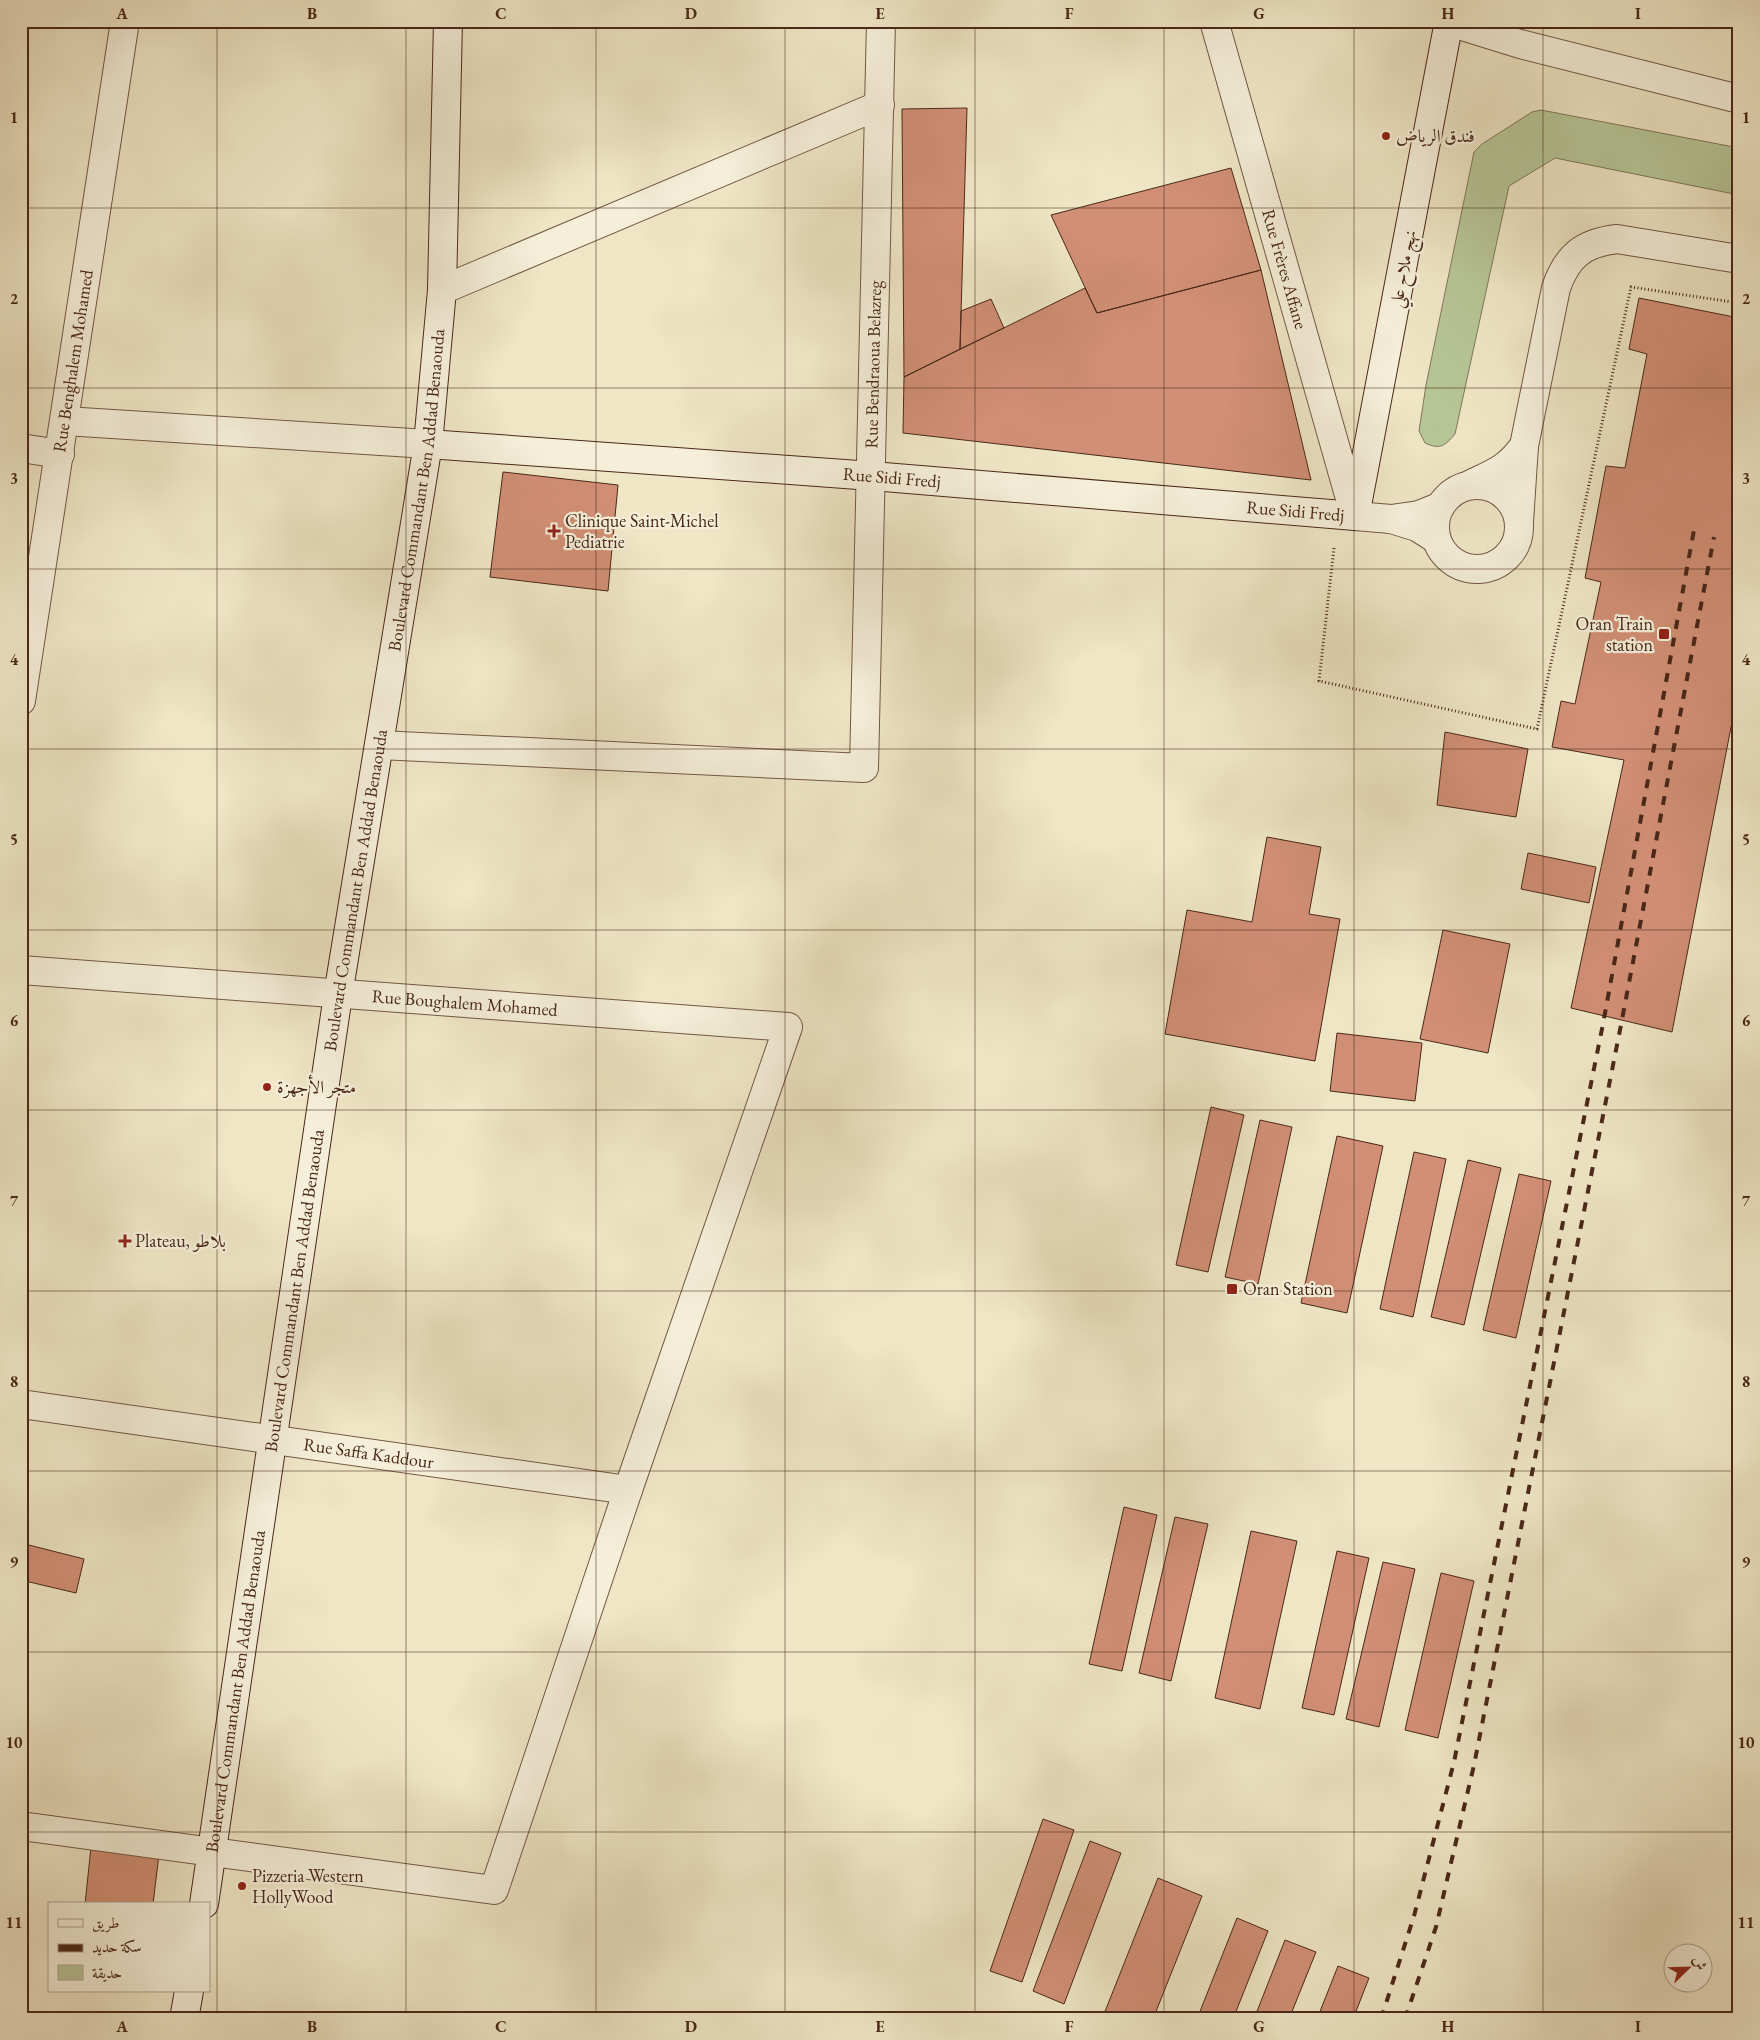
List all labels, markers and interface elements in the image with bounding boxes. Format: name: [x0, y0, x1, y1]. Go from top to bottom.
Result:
text: A: [115, 3, 128, 24]
text: B: [307, 3, 317, 24]
text: C: [495, 3, 507, 24]
text: D: [685, 3, 697, 24]
text: E: [875, 3, 885, 24]
text: F: [1065, 3, 1074, 24]
text: G: [1253, 3, 1265, 24]
text: H: [1442, 3, 1455, 24]
text: I: [1635, 3, 1641, 24]
text: 1: [10, 107, 18, 128]
text: 1: [1742, 107, 1750, 128]
place label: فندق الرياض: [1396, 124, 1475, 147]
marker: فندق الرياض: [1380, 130, 1392, 142]
street label: Rue Frères Affane: [1257, 206, 1313, 332]
street label: نهج ملاح علي: [1384, 228, 1427, 311]
street label: Rue Benghalem Mohamed: [47, 267, 98, 454]
street label: Rue Bendraoua Belazreg: [859, 280, 886, 449]
text: 2: [10, 288, 19, 309]
text: 2: [1742, 288, 1751, 309]
street label: Boulevard Commandant Ben Addad Benaouda: [382, 327, 450, 653]
street label: Rue Sidi Fredj: [842, 462, 942, 493]
text: 3: [10, 468, 18, 489]
text: 3: [1742, 468, 1750, 489]
street label: Rue Sidi Fredj: [1246, 495, 1345, 526]
place label: Clinique Saint-Michel Pediatrie: [565, 509, 719, 553]
marker: Clinique Saint-Michel Pediatrie: [547, 524, 561, 538]
place label: Oran Train station: [1576, 612, 1653, 656]
marker: Oran Train station: [1657, 627, 1671, 641]
text: 4: [10, 649, 19, 670]
text: 4: [1742, 649, 1751, 670]
street label: Boulevard Commandant Ben Addad Benaouda: [318, 727, 392, 1053]
text: 5: [10, 829, 18, 850]
text: 5: [1742, 829, 1750, 850]
street label: Rue Boughalem Mohamed: [371, 984, 559, 1021]
text: 6: [10, 1010, 19, 1031]
text: 6: [1742, 1010, 1751, 1031]
place label: متجر الأجهزة: [277, 1074, 356, 1099]
marker: متجر الأجهزة: [261, 1081, 273, 1093]
street label: Boulevard Commandant Ben Addad Benaouda: [259, 1127, 329, 1453]
text: 7: [10, 1190, 19, 1211]
text: 7: [1742, 1190, 1751, 1211]
place label: Plateau, بلاطو: [135, 1229, 226, 1252]
marker: Plateau, بلاطو: [119, 1235, 131, 1247]
place label: Oran Station: [1243, 1277, 1333, 1300]
marker: Oran Station: [1225, 1282, 1239, 1296]
text: 8: [10, 1371, 18, 1392]
text: 8: [1742, 1371, 1750, 1392]
street label: Rue Saffa Kaddour: [302, 1432, 435, 1473]
street label: Boulevard Commandant Ben Addad Benaouda: [200, 1528, 270, 1854]
text: 9: [10, 1551, 19, 1572]
text: 9: [1742, 1551, 1751, 1572]
text: 10: [6, 1732, 23, 1753]
text: 10: [1738, 1732, 1755, 1753]
place label: Pizzeria Western HollyWood: [252, 1864, 364, 1908]
marker: Pizzeria Western HollyWood: [236, 1880, 248, 1892]
legend: [48, 1902, 210, 1992]
text: 11: [6, 1912, 22, 1933]
text: 11: [1738, 1912, 1754, 1933]
text: طريق: [92, 1913, 119, 1933]
text: سكة حديد: [92, 1937, 141, 1956]
north arrow: [1662, 1942, 1712, 1992]
text: ش: [1689, 1953, 1711, 1973]
text: حديقة: [92, 1963, 122, 1982]
text: A: [115, 2016, 128, 2037]
text: B: [307, 2016, 317, 2037]
text: C: [495, 2016, 507, 2037]
text: D: [685, 2016, 697, 2037]
text: E: [875, 2016, 885, 2037]
text: F: [1065, 2016, 1074, 2037]
text: G: [1253, 2016, 1265, 2037]
text: H: [1442, 2016, 1455, 2037]
text: I: [1635, 2016, 1641, 2037]

